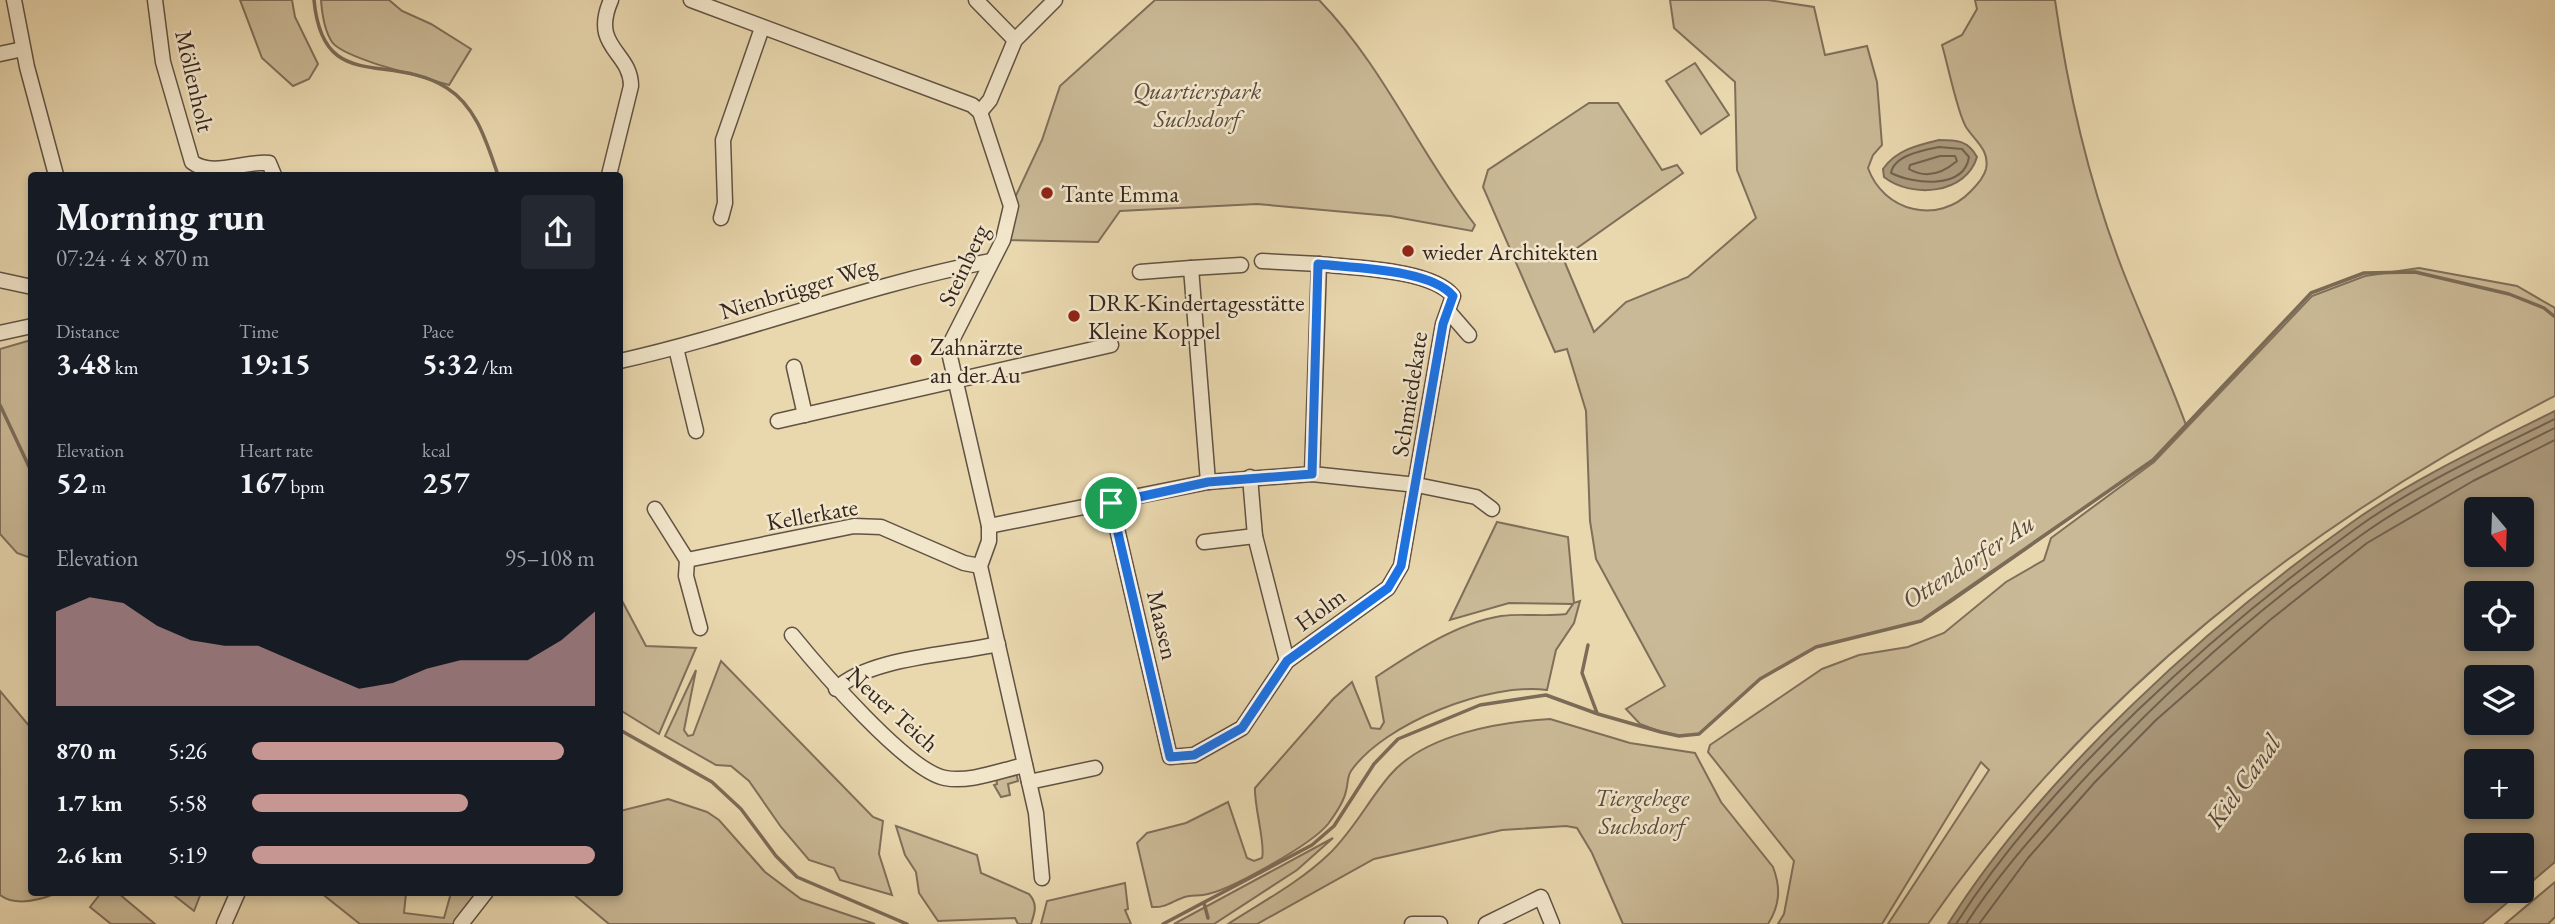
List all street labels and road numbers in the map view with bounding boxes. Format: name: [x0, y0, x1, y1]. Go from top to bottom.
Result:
street label: Möllenholt: [168, 27, 222, 135]
street label: Steinberg: [931, 219, 996, 311]
street label: Nienbrügger Weg: [716, 249, 881, 327]
street label: Schmiedekate: [1384, 329, 1434, 459]
street label: Kellerkate: [764, 491, 860, 537]
street label: Holm: [1288, 580, 1352, 638]
street label: Maasen: [1140, 587, 1186, 663]
street label: Neuer Teich: [840, 659, 946, 759]

